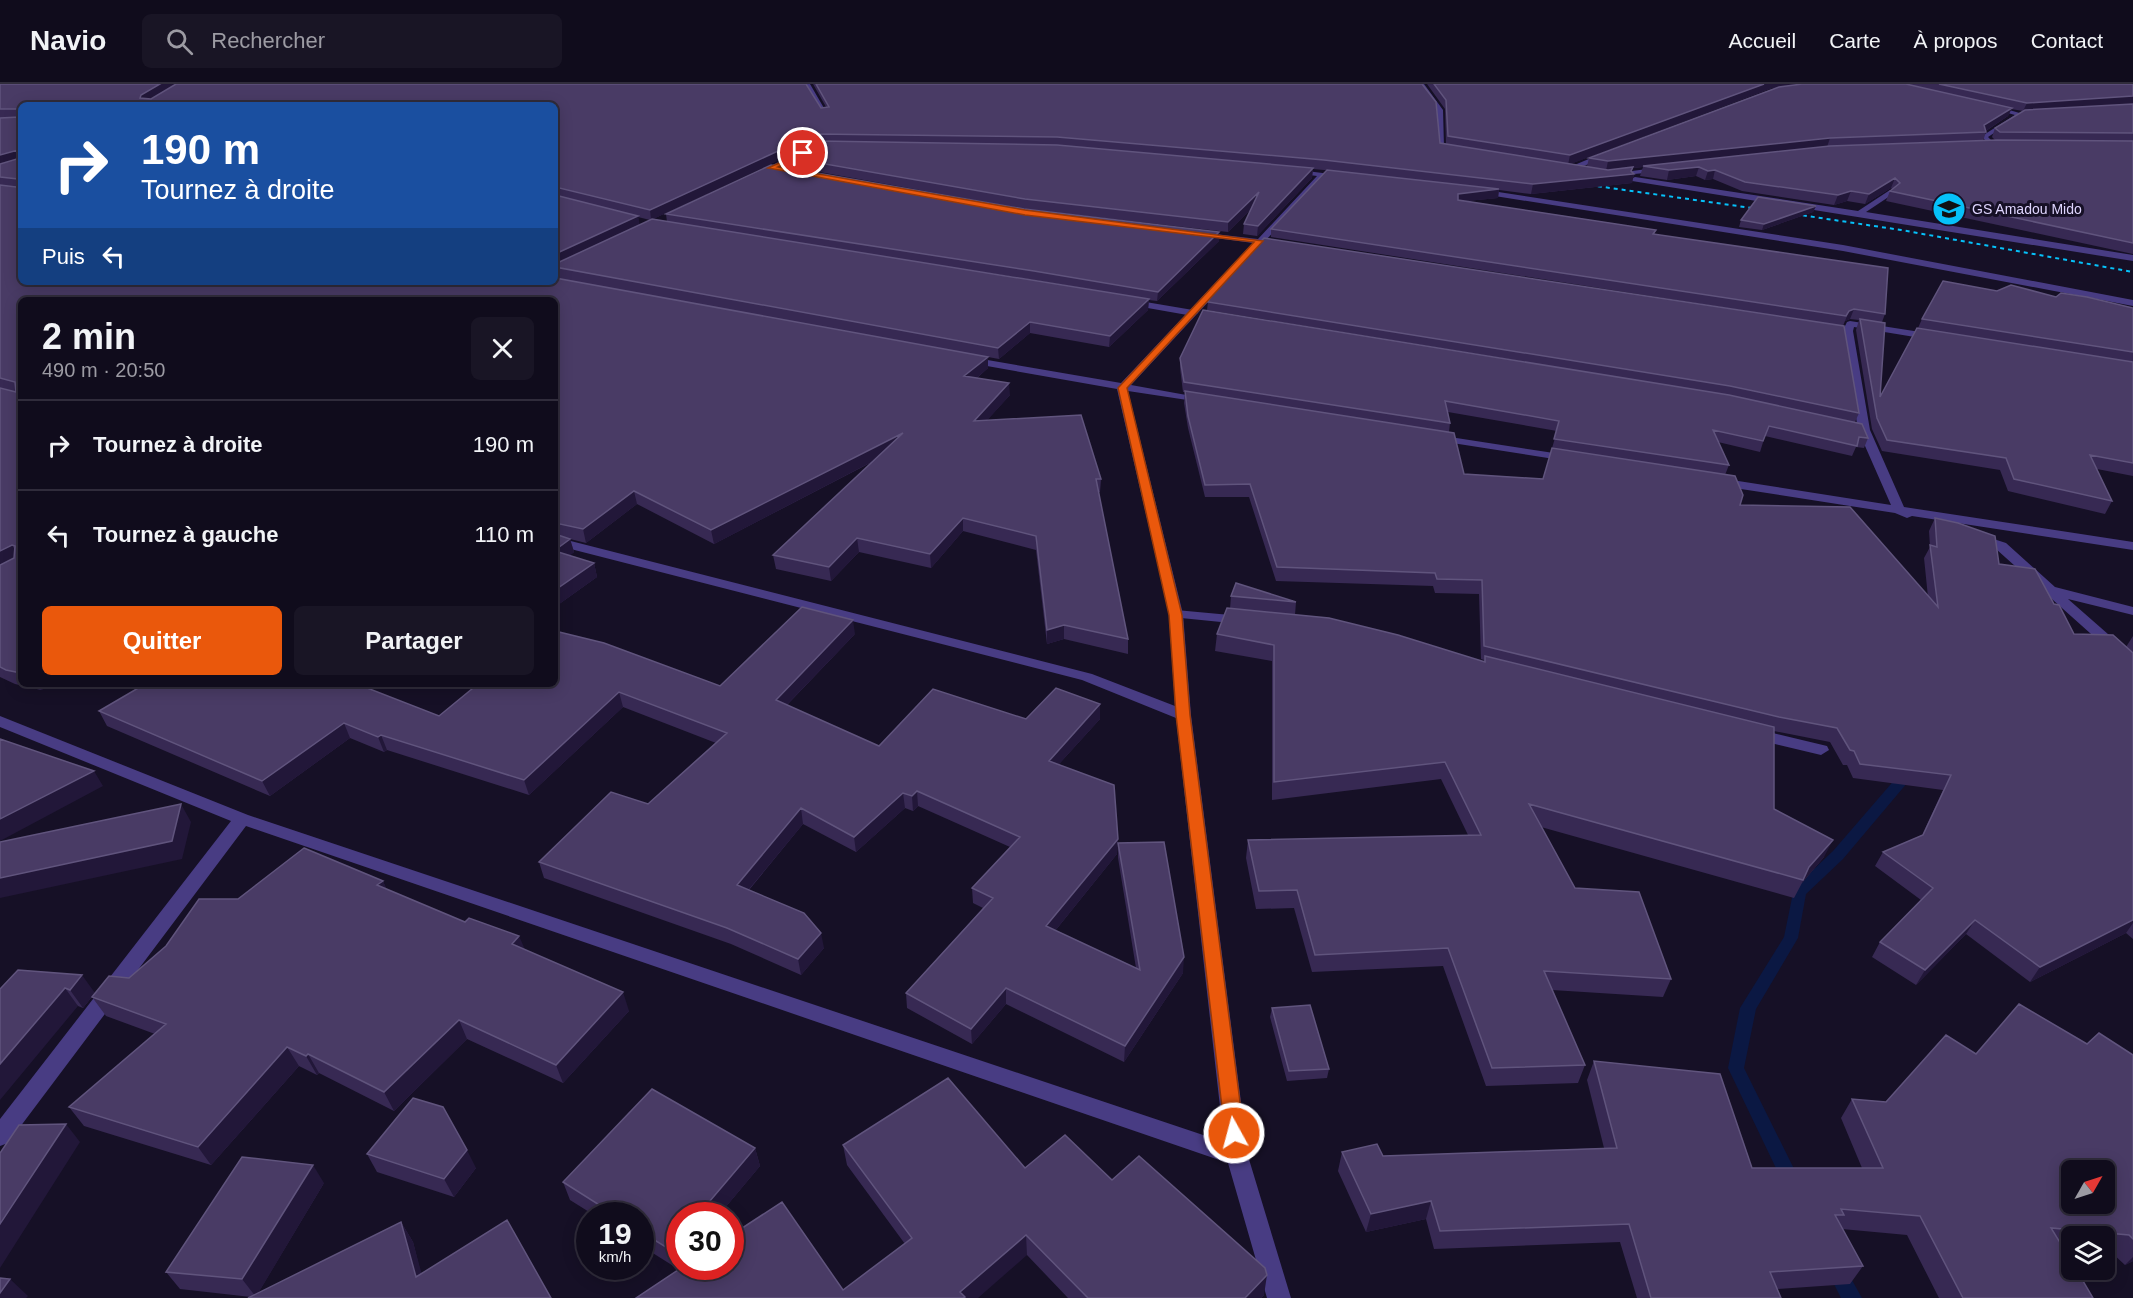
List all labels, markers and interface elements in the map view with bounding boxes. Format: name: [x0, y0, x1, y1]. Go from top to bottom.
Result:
search box: [142, 14, 562, 68]
text: Navio: [30, 25, 106, 56]
icon: search: [163, 25, 196, 58]
text: Rechercher: [211, 28, 325, 53]
text: Accueil: [1729, 29, 1796, 52]
text: Carte: [1829, 29, 1881, 52]
text: À propos: [1914, 29, 1998, 52]
text: Contact: [2031, 29, 2103, 52]
icon: right: [42, 126, 120, 204]
text: 190 m: [141, 126, 260, 173]
pin: [777, 127, 828, 178]
icon: arrive: [786, 136, 819, 169]
text: Tournez à droite: [141, 175, 335, 205]
school or university icon: GS Amadou Mido: [1931, 191, 1967, 227]
place label: GS Amadou Mido: [1972, 201, 2082, 217]
icon: left: [97, 240, 130, 273]
text: Puis: [42, 244, 85, 269]
text: 2 min: [42, 316, 136, 357]
button: close: [471, 317, 534, 380]
text: 490 m · 20:50: [42, 359, 165, 381]
icon: right: [42, 429, 75, 462]
text: Tournez à droite: [93, 432, 263, 457]
text: 190 m: [473, 432, 534, 457]
icon: left: [42, 519, 75, 552]
text: Tournez à gauche: [93, 522, 278, 547]
text: 110 m: [474, 522, 534, 547]
button: Quitter: [42, 606, 282, 675]
button: Partager: [294, 606, 534, 675]
position arrow: [1202, 1101, 1266, 1165]
north arrow: [2061, 1160, 2115, 1214]
map controls: [2061, 1160, 2115, 1280]
speed limit sign: 30: [666, 1202, 744, 1280]
text: 19: [598, 1217, 632, 1250]
button: layers: [2061, 1226, 2115, 1280]
text: km/h: [599, 1248, 631, 1265]

